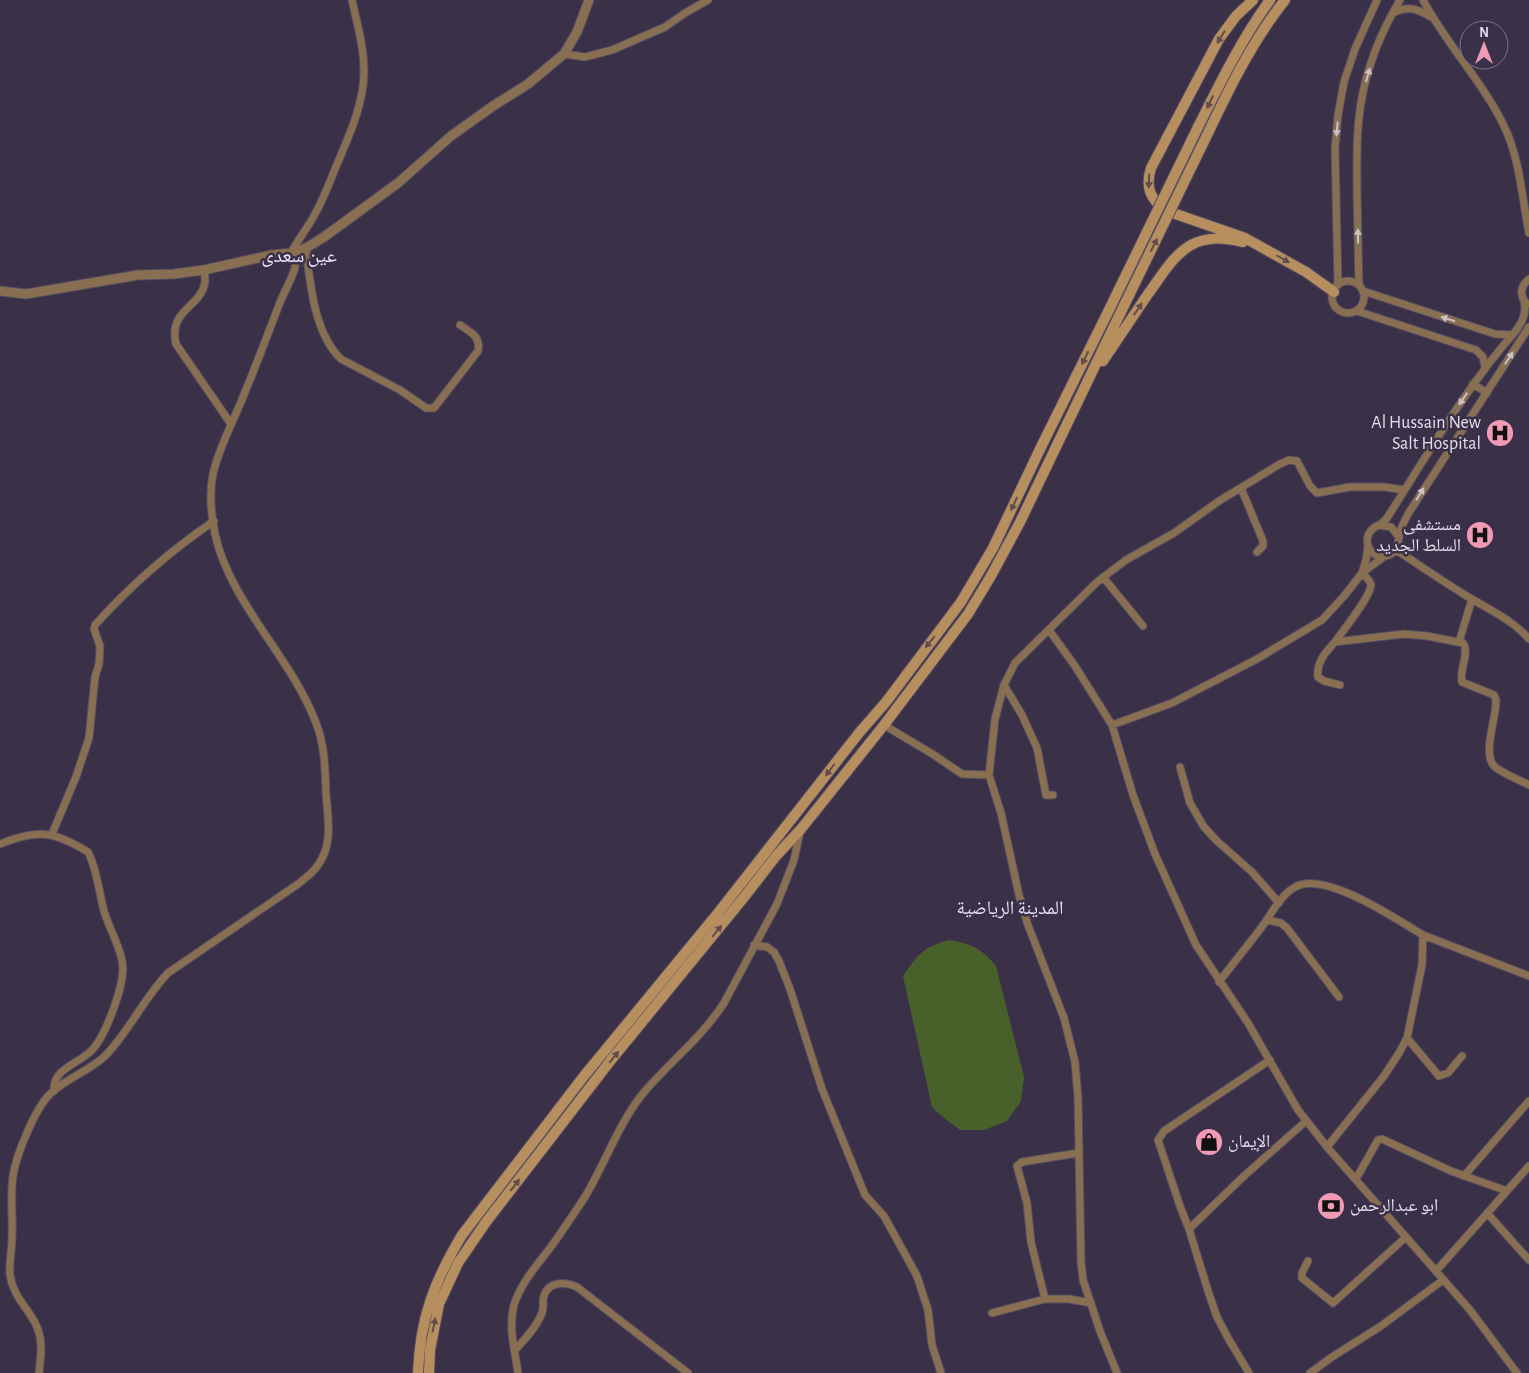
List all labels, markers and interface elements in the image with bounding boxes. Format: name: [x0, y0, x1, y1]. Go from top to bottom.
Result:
north arrow: [1459, 20, 1509, 70]
text: N: [1479, 26, 1489, 40]
one-way arrow: [1216, 30, 1226, 43]
one-way arrow: [1364, 67, 1372, 82]
one-way arrow: [1206, 95, 1214, 109]
one-way arrow: [1332, 121, 1340, 137]
one-way arrow: [1145, 174, 1153, 190]
one-way arrow: [1354, 228, 1362, 244]
one-way arrow: [1150, 238, 1158, 252]
district label: عين سعدى: [261, 246, 337, 267]
one-way arrow: [1276, 254, 1289, 263]
one-way arrow: [1133, 302, 1143, 316]
one-way arrow: [1441, 315, 1456, 322]
one-way arrow: [1081, 350, 1089, 365]
one-way arrow: [1505, 351, 1514, 365]
one-way arrow: [1458, 393, 1467, 406]
place label: Al Hussain New Salt Hospital: [1371, 414, 1481, 453]
hospital icon: Al Hussain New Salt Hospital: [1485, 418, 1515, 448]
one-way arrow: [1416, 487, 1425, 500]
one-way arrow: [1009, 497, 1017, 511]
place label: مستشفى السلط الجديد: [1376, 516, 1461, 555]
hospital icon: مستشفى السلط الجديد: [1465, 520, 1495, 550]
one-way arrow: [925, 636, 936, 649]
one-way arrow: [825, 763, 836, 776]
district label: المدينة الرياضية: [956, 899, 1064, 919]
one-way arrow: [711, 925, 722, 938]
one-way arrow: [608, 1051, 619, 1064]
shop icon: الإيمان: [1194, 1127, 1224, 1157]
place label: الإيمان: [1228, 1133, 1270, 1152]
one-way arrow: [509, 1179, 520, 1192]
bank icon: ابو عبدالرحمن: [1316, 1191, 1346, 1221]
place label: ابو عبدالرحمن: [1350, 1197, 1438, 1216]
one-way arrow: [430, 1317, 438, 1332]

